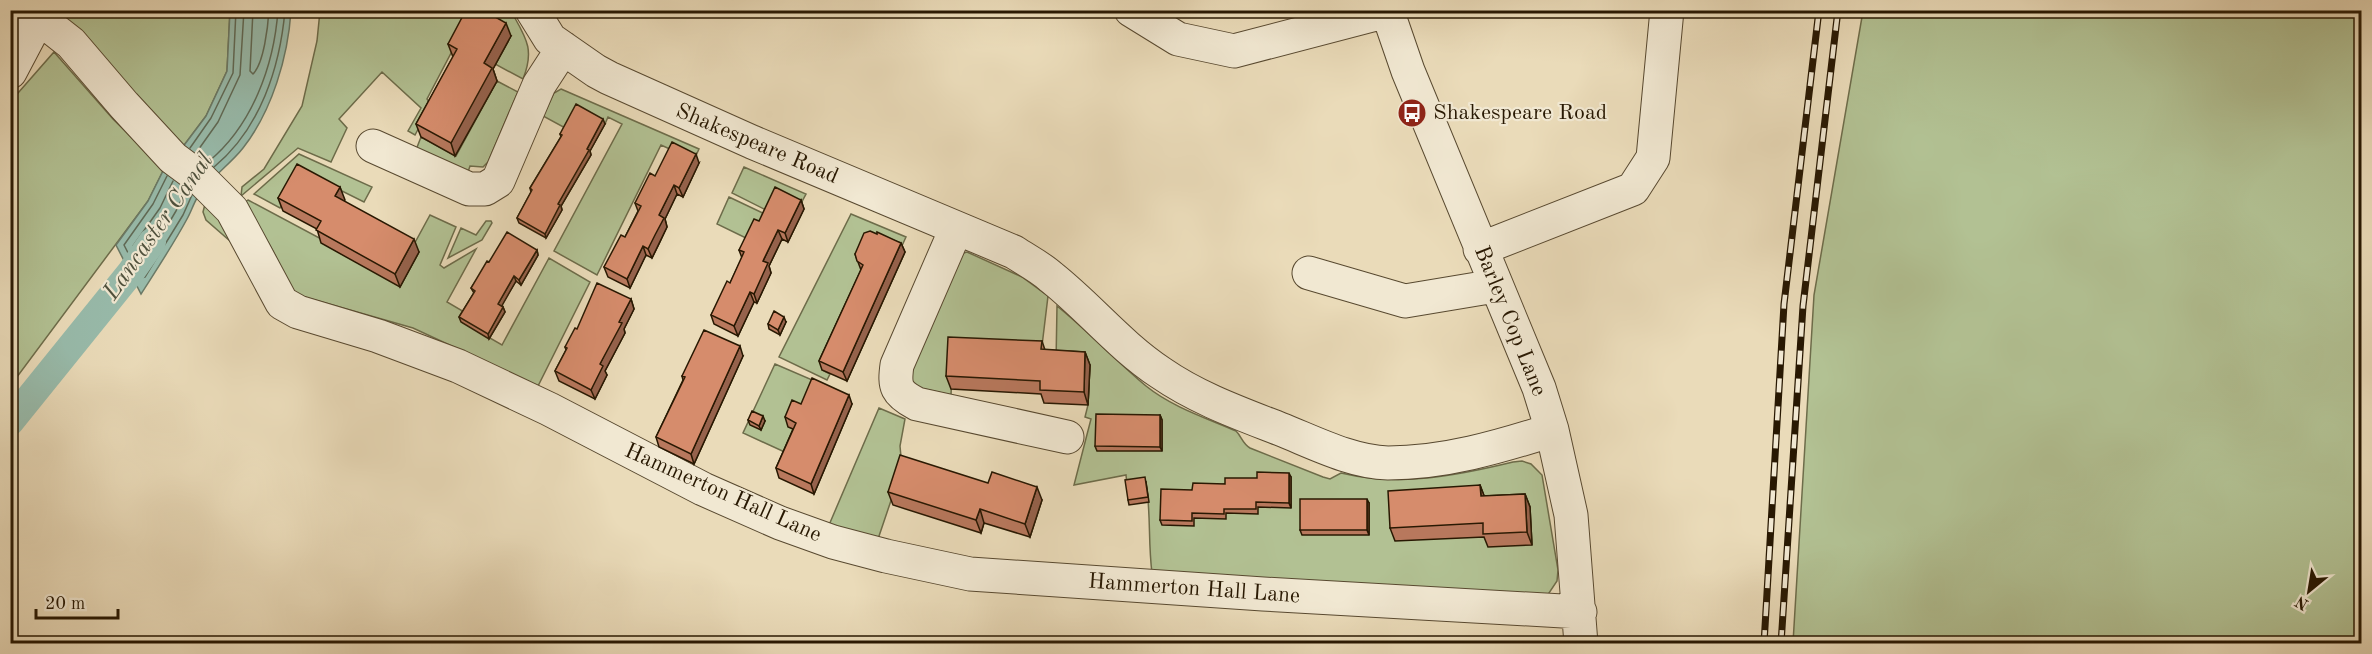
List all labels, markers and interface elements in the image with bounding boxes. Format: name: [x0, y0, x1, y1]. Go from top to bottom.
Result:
bus stop icon: Shakespeare Road: [1396, 97, 1428, 129]
street label: Shakespeare Road: [672, 100, 842, 188]
place label: Shakespeare Road: [1433, 102, 1607, 124]
water label: Lancaster Canal: [99, 149, 218, 306]
street label: Barley Cop Lane: [1470, 243, 1550, 399]
street label: Hammerton Hall Lane: [621, 440, 825, 546]
north arrow: [2279, 561, 2339, 621]
street label: Hammerton Hall Lane: [1087, 571, 1301, 607]
scale bar: [36, 582, 118, 620]
text: N: [2293, 592, 2312, 612]
text: 20 m: [45, 595, 85, 613]

